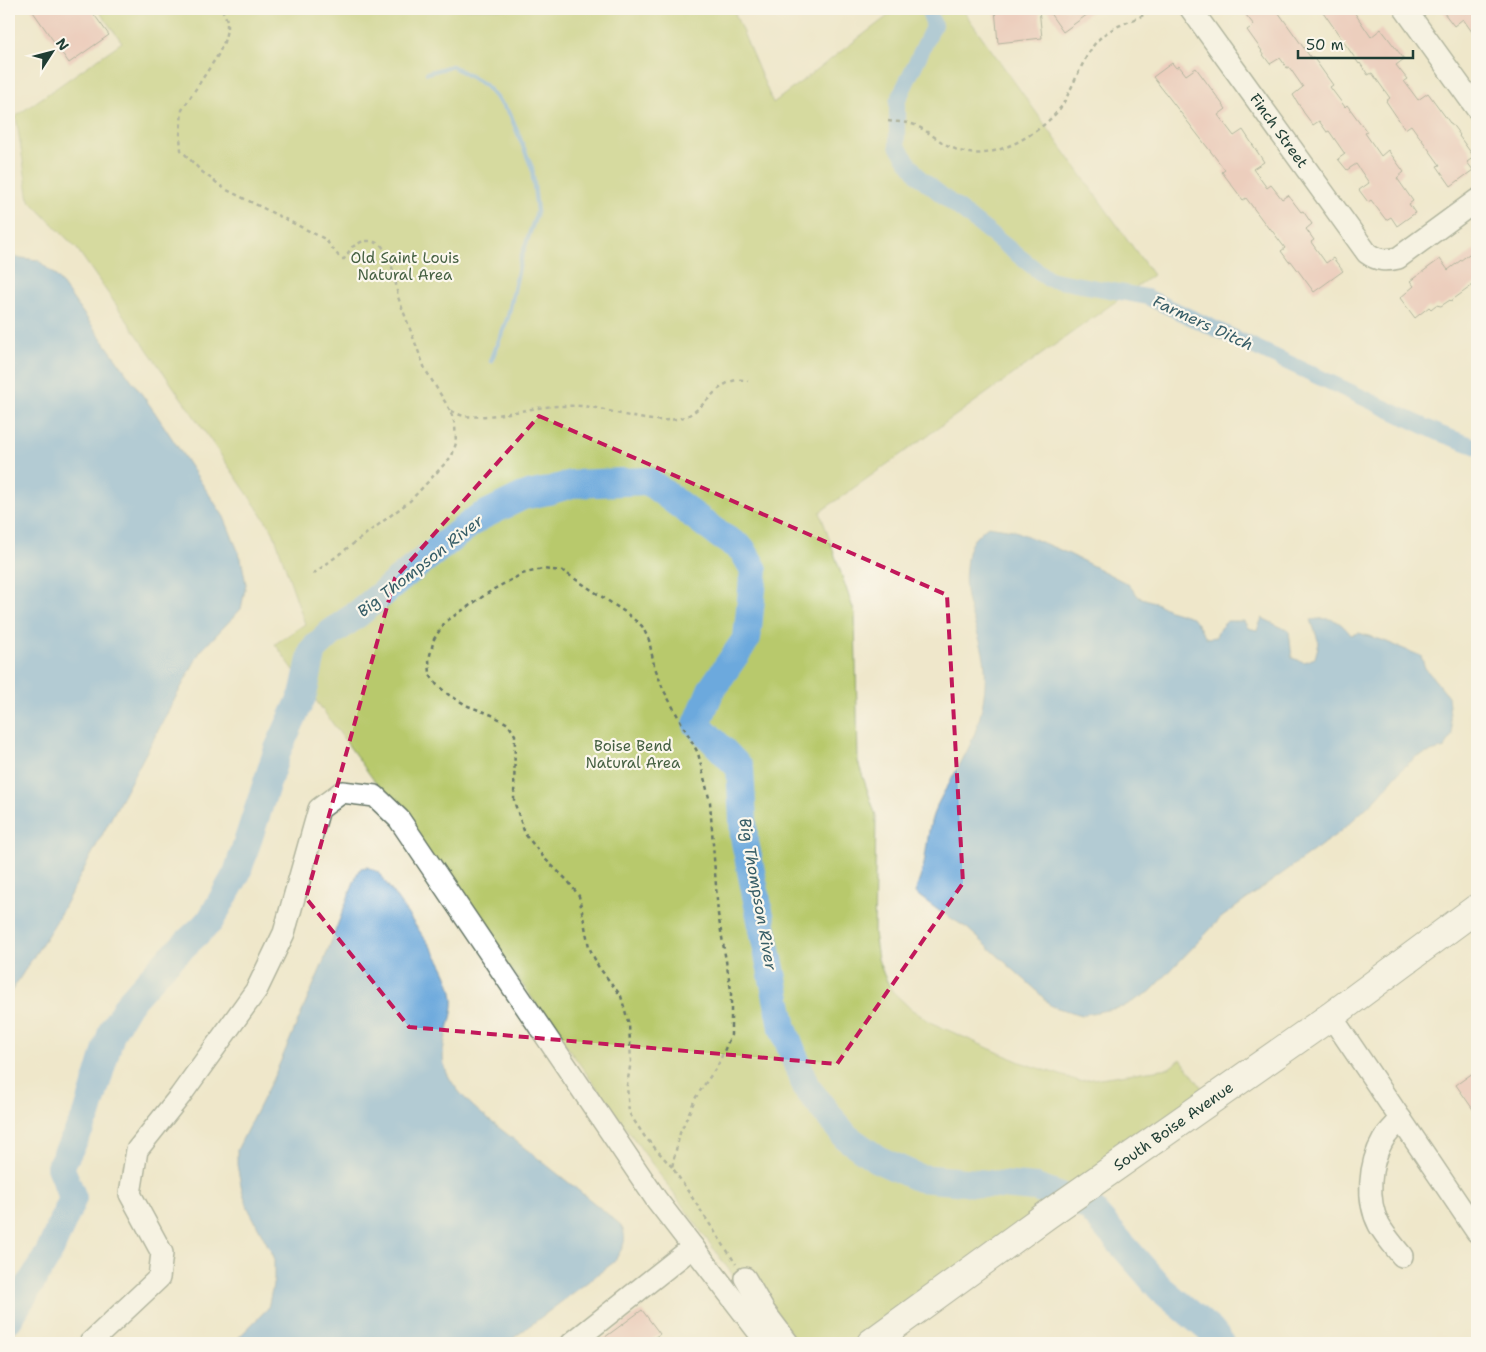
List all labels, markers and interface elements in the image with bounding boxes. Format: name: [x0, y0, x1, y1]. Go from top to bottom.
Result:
north arrow: [28, 28, 78, 78]
scale bar: [1298, 28, 1414, 60]
text: N: [52, 35, 73, 54]
text: 50 m: [1306, 35, 1344, 55]
street label: Finch Street: [1245, 89, 1312, 172]
park label: Old Saint Louis Natural Area: [351, 248, 460, 285]
water label: Farmers Ditch: [1149, 291, 1257, 355]
water label: Big Thompson River: [353, 510, 488, 622]
park label: Boise Bend Natural Area: [586, 736, 681, 773]
water label: Big Thompson River: [734, 816, 782, 972]
street label: South Boise Avenue: [1109, 1077, 1237, 1175]

